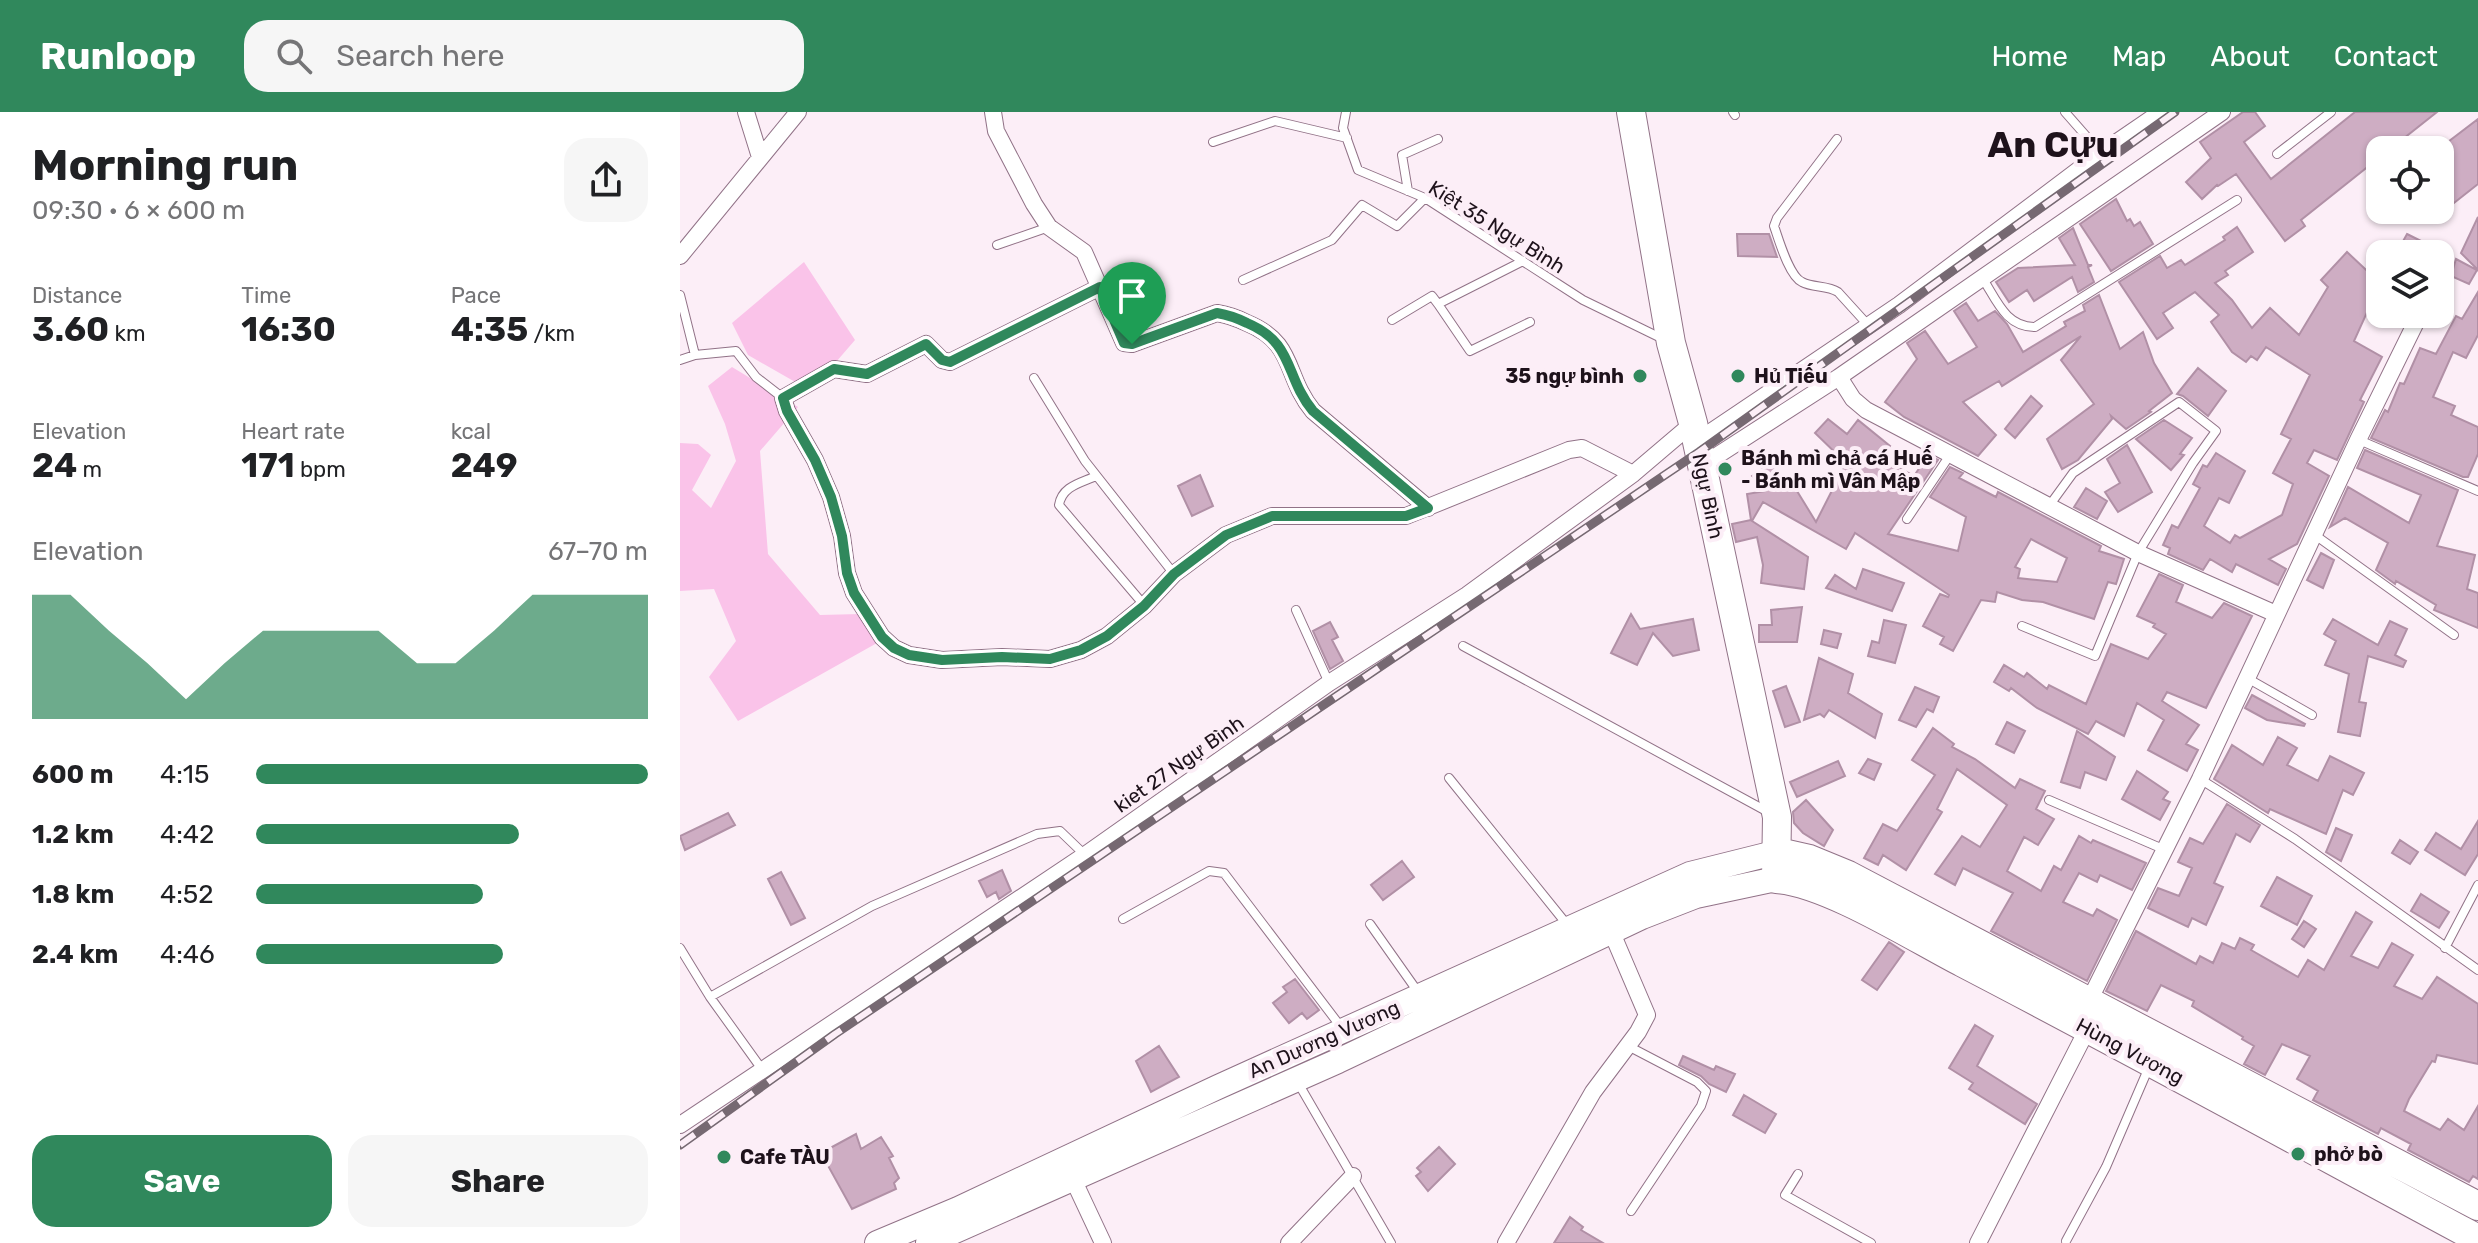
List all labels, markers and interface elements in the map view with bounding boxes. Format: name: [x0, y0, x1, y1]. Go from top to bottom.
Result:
search box: [244, 20, 804, 92]
text: Runloop: [40, 33, 196, 79]
icon: search: [272, 34, 316, 78]
text: Search here: [336, 38, 505, 74]
text: Home: [1991, 40, 2068, 73]
text: Map: [2112, 40, 2166, 73]
text: About: [2210, 40, 2290, 73]
text: Contact: [2334, 40, 2438, 73]
district label: An Cựu: [1987, 123, 2119, 166]
map controls: [2366, 136, 2454, 328]
button: locate: [2366, 136, 2454, 224]
button: share: [564, 138, 648, 222]
text: Morning run: [32, 139, 298, 191]
street label: Kiệt 35 Ngự Bình: [1424, 175, 1570, 279]
text: 09:30 · 6 × 600 m: [32, 195, 245, 226]
button: layers: [2366, 240, 2454, 328]
pin: [1098, 262, 1166, 344]
icon: arrive: [1110, 274, 1154, 318]
text: Distance: [32, 282, 122, 309]
text: Time: [241, 282, 291, 309]
text: Pace: [451, 282, 501, 309]
text: 3.60: [32, 309, 109, 350]
text: 16:30: [241, 309, 336, 350]
text: 4:35: [451, 309, 528, 350]
text: km: [109, 320, 145, 347]
text: /km: [528, 320, 575, 347]
place label: Hủ Tiếu: [1754, 363, 1828, 388]
place label: 35 ngự bình: [1505, 364, 1624, 388]
marker: 35 ngự bình: [1631, 367, 1649, 385]
marker: Hủ Tiếu: [1729, 367, 1747, 385]
text: Elevation: [32, 418, 126, 445]
text: Heart rate: [241, 418, 345, 445]
text: kcal: [451, 418, 491, 445]
text: 24: [32, 445, 77, 486]
text: 171: [241, 445, 295, 486]
text: 249: [451, 445, 518, 486]
place label: Bánh mì chả cá Huế - Bánh mì Vân Mập: [1741, 445, 1933, 493]
street label: Ngự Bình: [1687, 451, 1729, 541]
text: m: [77, 456, 102, 483]
text: bpm: [295, 456, 346, 483]
marker: Bánh mì chả cá Huế - Bánh mì Vân Mập: [1716, 460, 1734, 478]
text: Elevation: [32, 536, 143, 567]
text: 67–70 m: [548, 536, 648, 567]
street label: kiet 27 Ngự Bình: [1110, 710, 1248, 818]
text: 600 m: [32, 759, 114, 790]
text: 4:15: [160, 759, 209, 790]
text: 1.2 km: [32, 819, 114, 850]
text: 4:42: [160, 819, 214, 850]
text: 1.8 km: [32, 879, 114, 910]
text: 4:52: [160, 879, 214, 910]
text: 2.4 km: [32, 939, 118, 970]
text: 4:46: [160, 939, 215, 970]
street label: An Dương Vương: [1245, 995, 1403, 1083]
street label: Hùng Vương: [2072, 1013, 2188, 1089]
button: Save: [32, 1135, 332, 1227]
button: Share: [348, 1135, 648, 1227]
place label: phở bò: [2314, 1142, 2383, 1166]
place label: Cafe TÀU: [740, 1145, 830, 1169]
marker: phở bò: [2289, 1145, 2307, 1163]
marker: Cafe TÀU: [715, 1148, 733, 1166]

